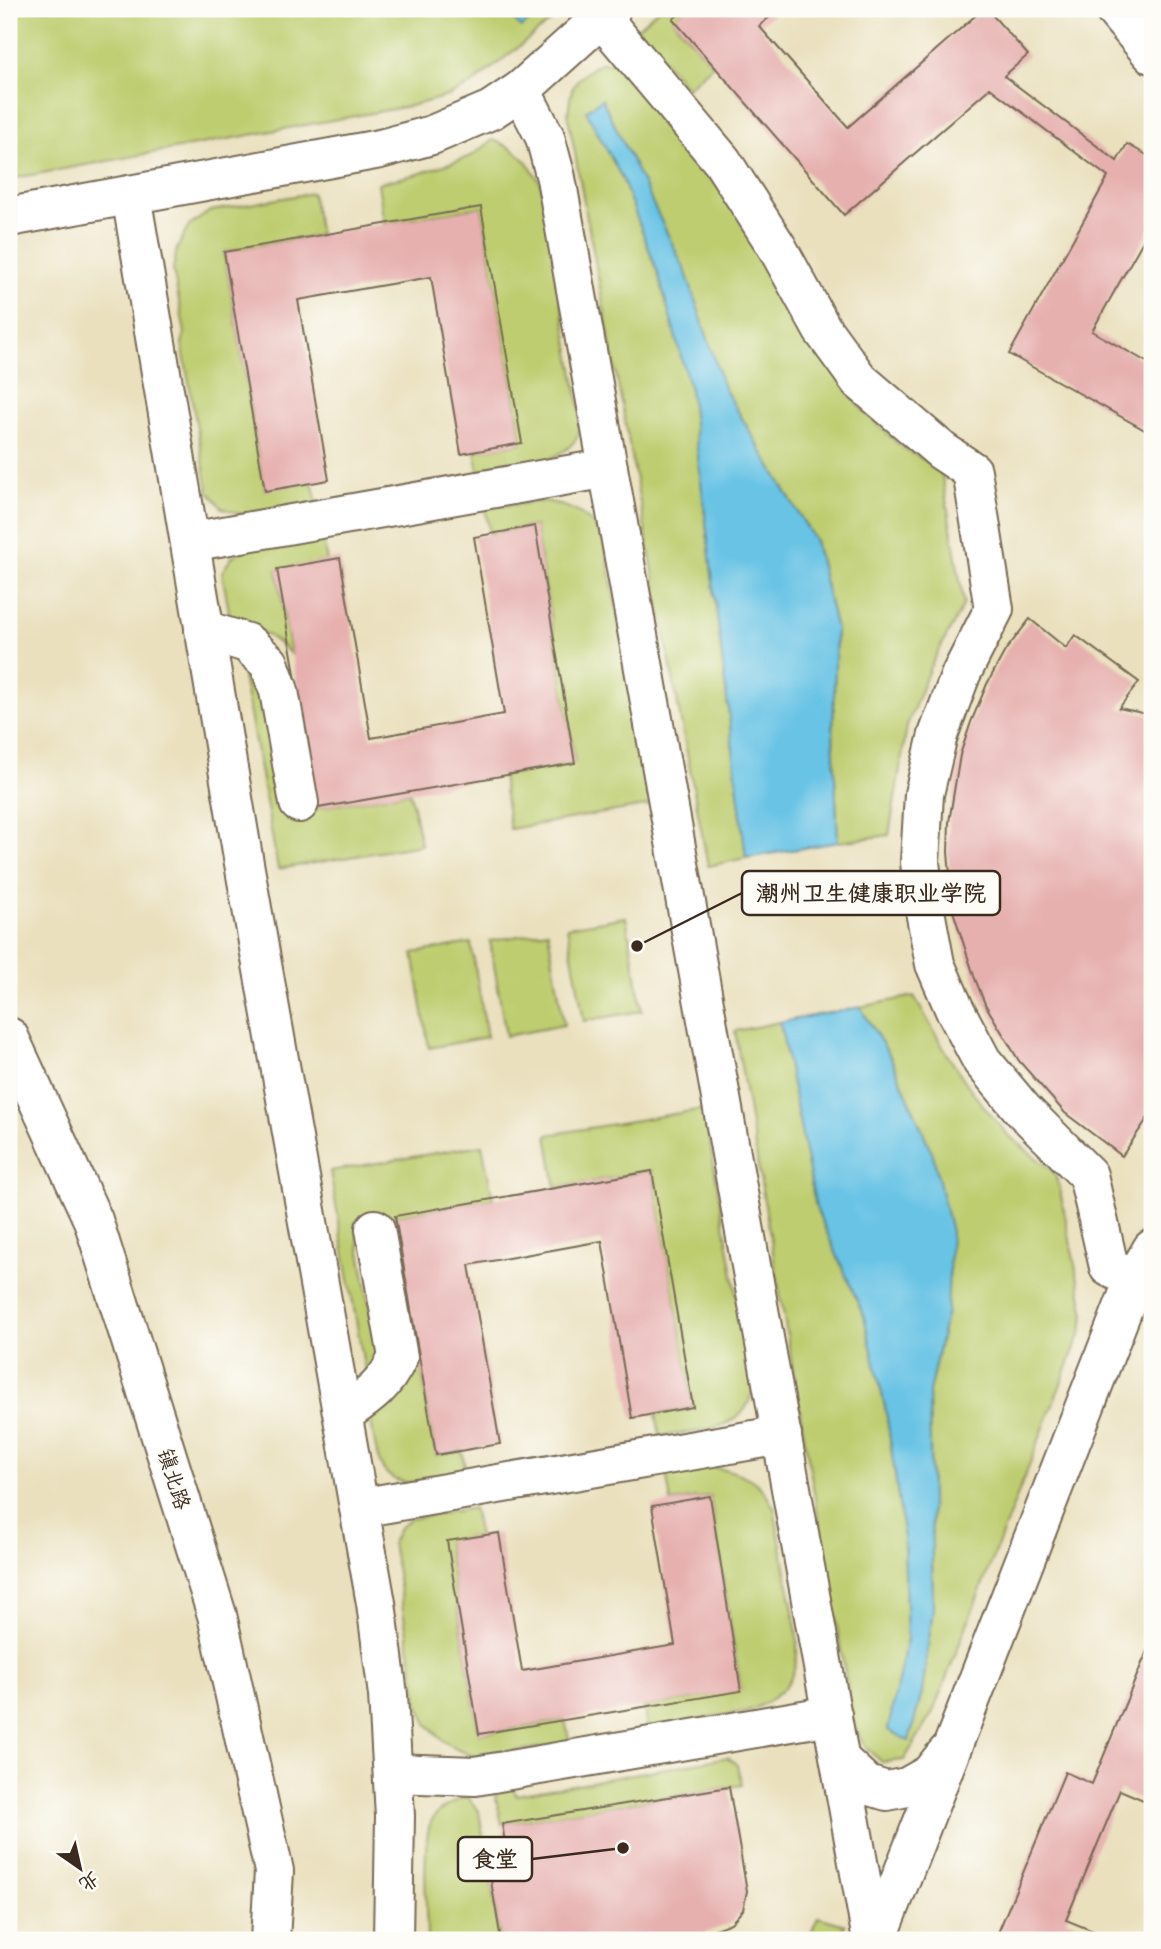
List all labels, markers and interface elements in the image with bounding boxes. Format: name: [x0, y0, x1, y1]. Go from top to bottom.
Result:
callout: 潮州卫生健康职业学院: [742, 871, 1000, 915]
text: 潮州卫生健康职业学院: [756, 873, 986, 914]
street label: 镇北路: [147, 1443, 201, 1515]
north arrow: [46, 1834, 116, 1904]
callout: 食堂: [458, 1837, 532, 1881]
text: 食堂: [472, 1839, 518, 1880]
text: 北: [72, 1863, 106, 1901]

